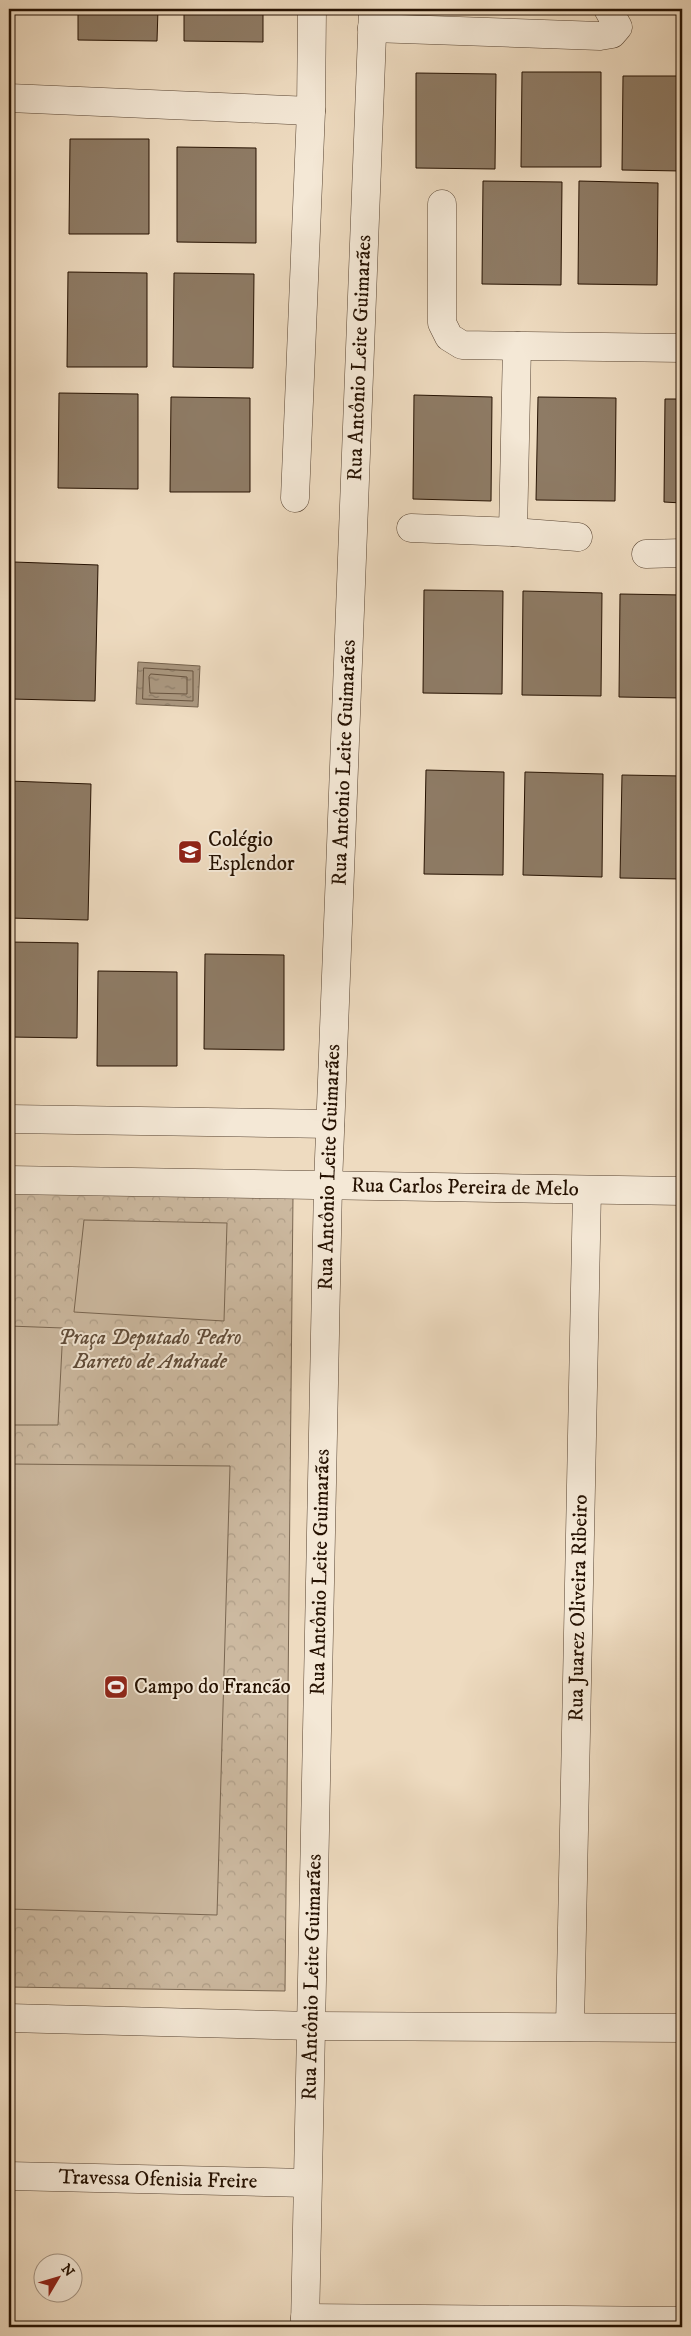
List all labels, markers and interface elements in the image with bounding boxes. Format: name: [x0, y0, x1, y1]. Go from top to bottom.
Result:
street label: Rua Antônio Leite Guimarães: [342, 234, 377, 481]
street label: Rua Antônio Leite Guimarães: [326, 639, 362, 886]
place label: Colégio Esplendor: [208, 827, 295, 877]
school or university icon: Colégio Esplendor: [177, 839, 203, 865]
street label: Rua Antônio Leite Guimarães: [313, 1044, 346, 1291]
street label: Rua Carlos Pereira de Melo: [351, 1173, 579, 1202]
park label: Praça Deputado Pedro Barreto de Andrade: [58, 1325, 242, 1375]
street label: Rua Antônio Leite Guimarães: [305, 1449, 336, 1696]
street label: Rua Juarez Oliveira Ribeiro: [563, 1494, 594, 1722]
sports icon: Campo do Francão: [103, 1674, 129, 1700]
place label: Campo do Francão: [134, 1674, 291, 1700]
street label: Rua Antônio Leite Guimarães: [297, 1854, 328, 2101]
street label: Travessa Ofenisia Freire: [58, 2164, 258, 2195]
north arrow: [32, 2254, 82, 2304]
text: N: [57, 2261, 78, 2281]

